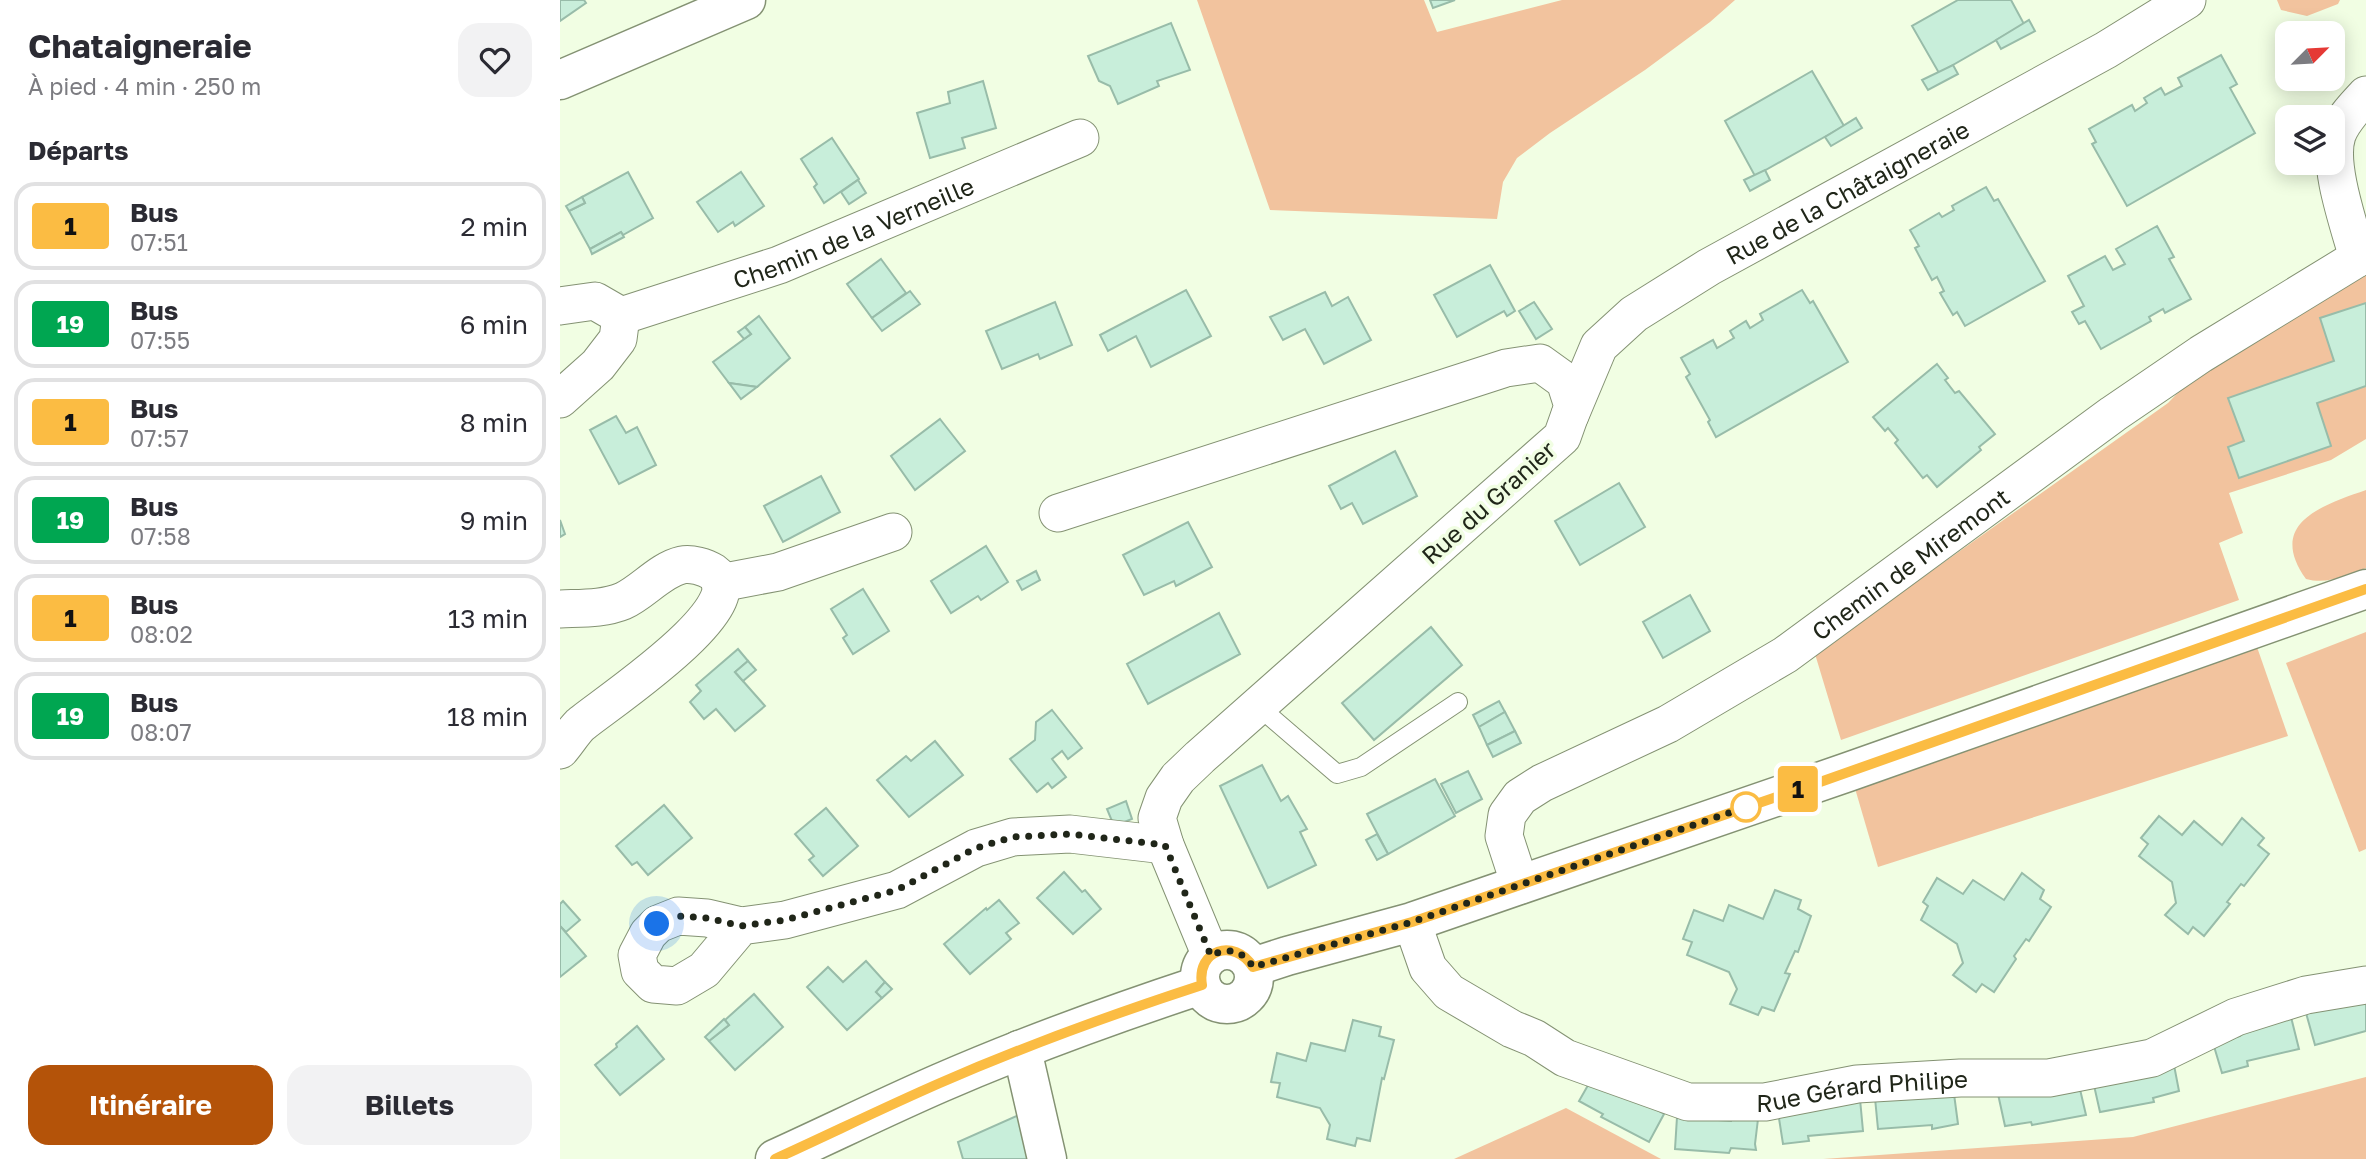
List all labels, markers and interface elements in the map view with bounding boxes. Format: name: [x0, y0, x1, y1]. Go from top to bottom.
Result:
north arrow: [2275, 21, 2345, 91]
map controls: [2275, 21, 2345, 175]
button: heart: [458, 23, 532, 97]
text: Chataigneraie: [28, 26, 252, 65]
text: À pied · 4 min · 250 m: [28, 72, 261, 100]
button: layers: [2275, 105, 2345, 175]
street label: Rue de la Châtaigneraie: [1720, 113, 1974, 270]
text: Départs: [28, 135, 129, 166]
street label: Chemin de la Verneille: [729, 170, 978, 293]
text: Bus: [130, 197, 178, 228]
text: 1: [64, 211, 77, 240]
text: 2 min: [460, 211, 528, 242]
text: 07:51: [130, 228, 188, 256]
text: Bus: [130, 295, 178, 326]
text: 19: [57, 309, 84, 338]
text: 6 min: [460, 309, 528, 340]
text: 07:55: [130, 326, 190, 354]
text: Bus: [130, 393, 178, 424]
text: 1: [64, 407, 77, 436]
text: 8 min: [460, 407, 528, 438]
text: 07:57: [130, 424, 189, 452]
street label: Rue du Granier: [1415, 434, 1561, 570]
street label: Chemin de Miremont: [1805, 481, 2014, 645]
text: Bus: [130, 491, 178, 522]
text: 19: [57, 505, 84, 534]
text: 9 min: [460, 505, 528, 536]
text: 07:58: [130, 522, 191, 550]
text: Bus: [130, 589, 178, 620]
text: 1: [64, 603, 77, 632]
text: 13 min: [448, 603, 528, 634]
text: 08:02: [130, 620, 193, 648]
text: Bus: [130, 687, 178, 718]
text: 19: [57, 701, 84, 730]
text: 18 min: [447, 701, 528, 732]
text: 08:07: [130, 718, 192, 746]
line badge: 1: [1775, 766, 1821, 812]
text: 1: [1792, 774, 1804, 803]
unlabelled marker: [1731, 792, 1761, 822]
your location: [639, 906, 674, 941]
street label: Rue Gérard Philipe: [1756, 1064, 1968, 1117]
button: Itinéraire: [28, 1065, 273, 1145]
button: Billets: [287, 1065, 532, 1145]

